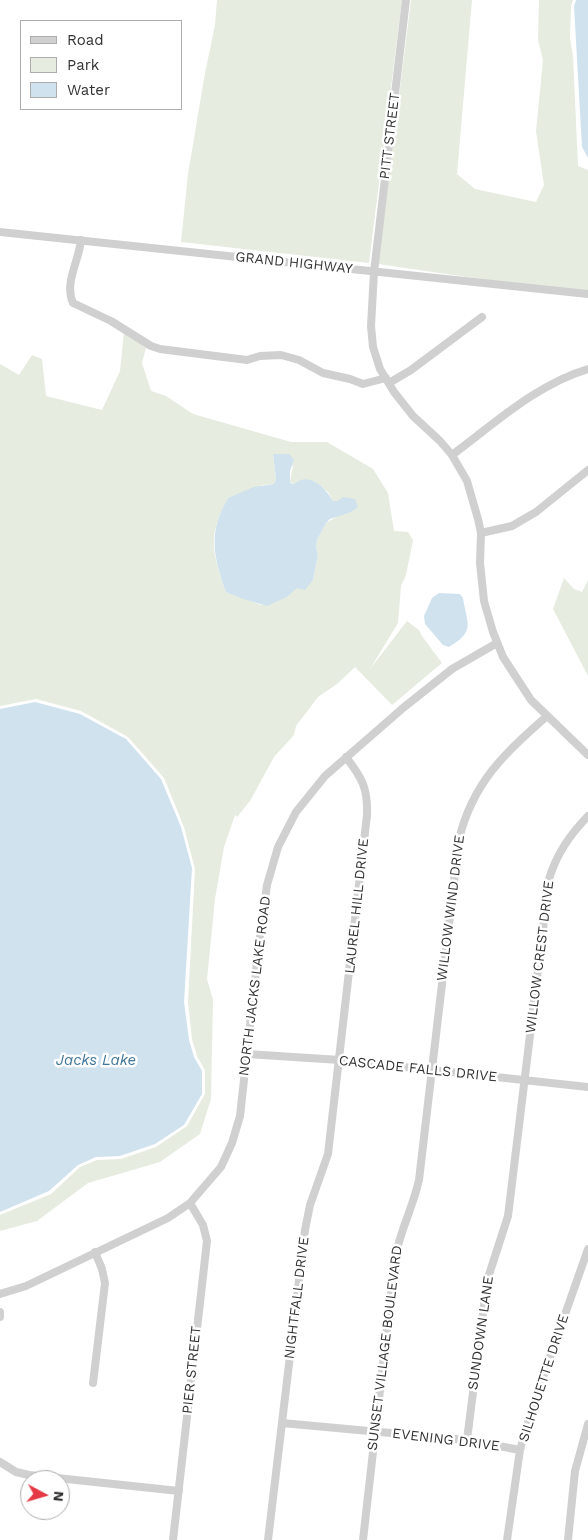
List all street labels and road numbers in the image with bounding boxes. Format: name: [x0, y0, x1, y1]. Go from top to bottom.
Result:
street label: PITT STREET: [376, 92, 404, 180]
street label: GRAND HIGHWAY: [234, 248, 354, 278]
street label: WILLOW WIND DRIVE: [434, 834, 468, 982]
street label: LAUREL HILL DRIVE: [342, 837, 372, 975]
street label: WILLOW CREST DRIVE: [522, 880, 558, 1034]
street label: NORTH JACKS LAKE ROAD: [236, 895, 274, 1077]
street label: CASCADE FALLS DRIVE: [338, 1052, 498, 1086]
street label: NIGHTFALL DRIVE: [281, 1236, 313, 1360]
street label: SUNSET VILLAGE BOULEVARD: [364, 1244, 406, 1452]
street label: SUNDOWN LANE: [465, 1275, 497, 1391]
street label: SILHOUETTE DRIVE: [515, 1312, 573, 1444]
street label: PIER STREET: [179, 1325, 205, 1415]
street label: EVENING DRIVE: [391, 1425, 501, 1455]

